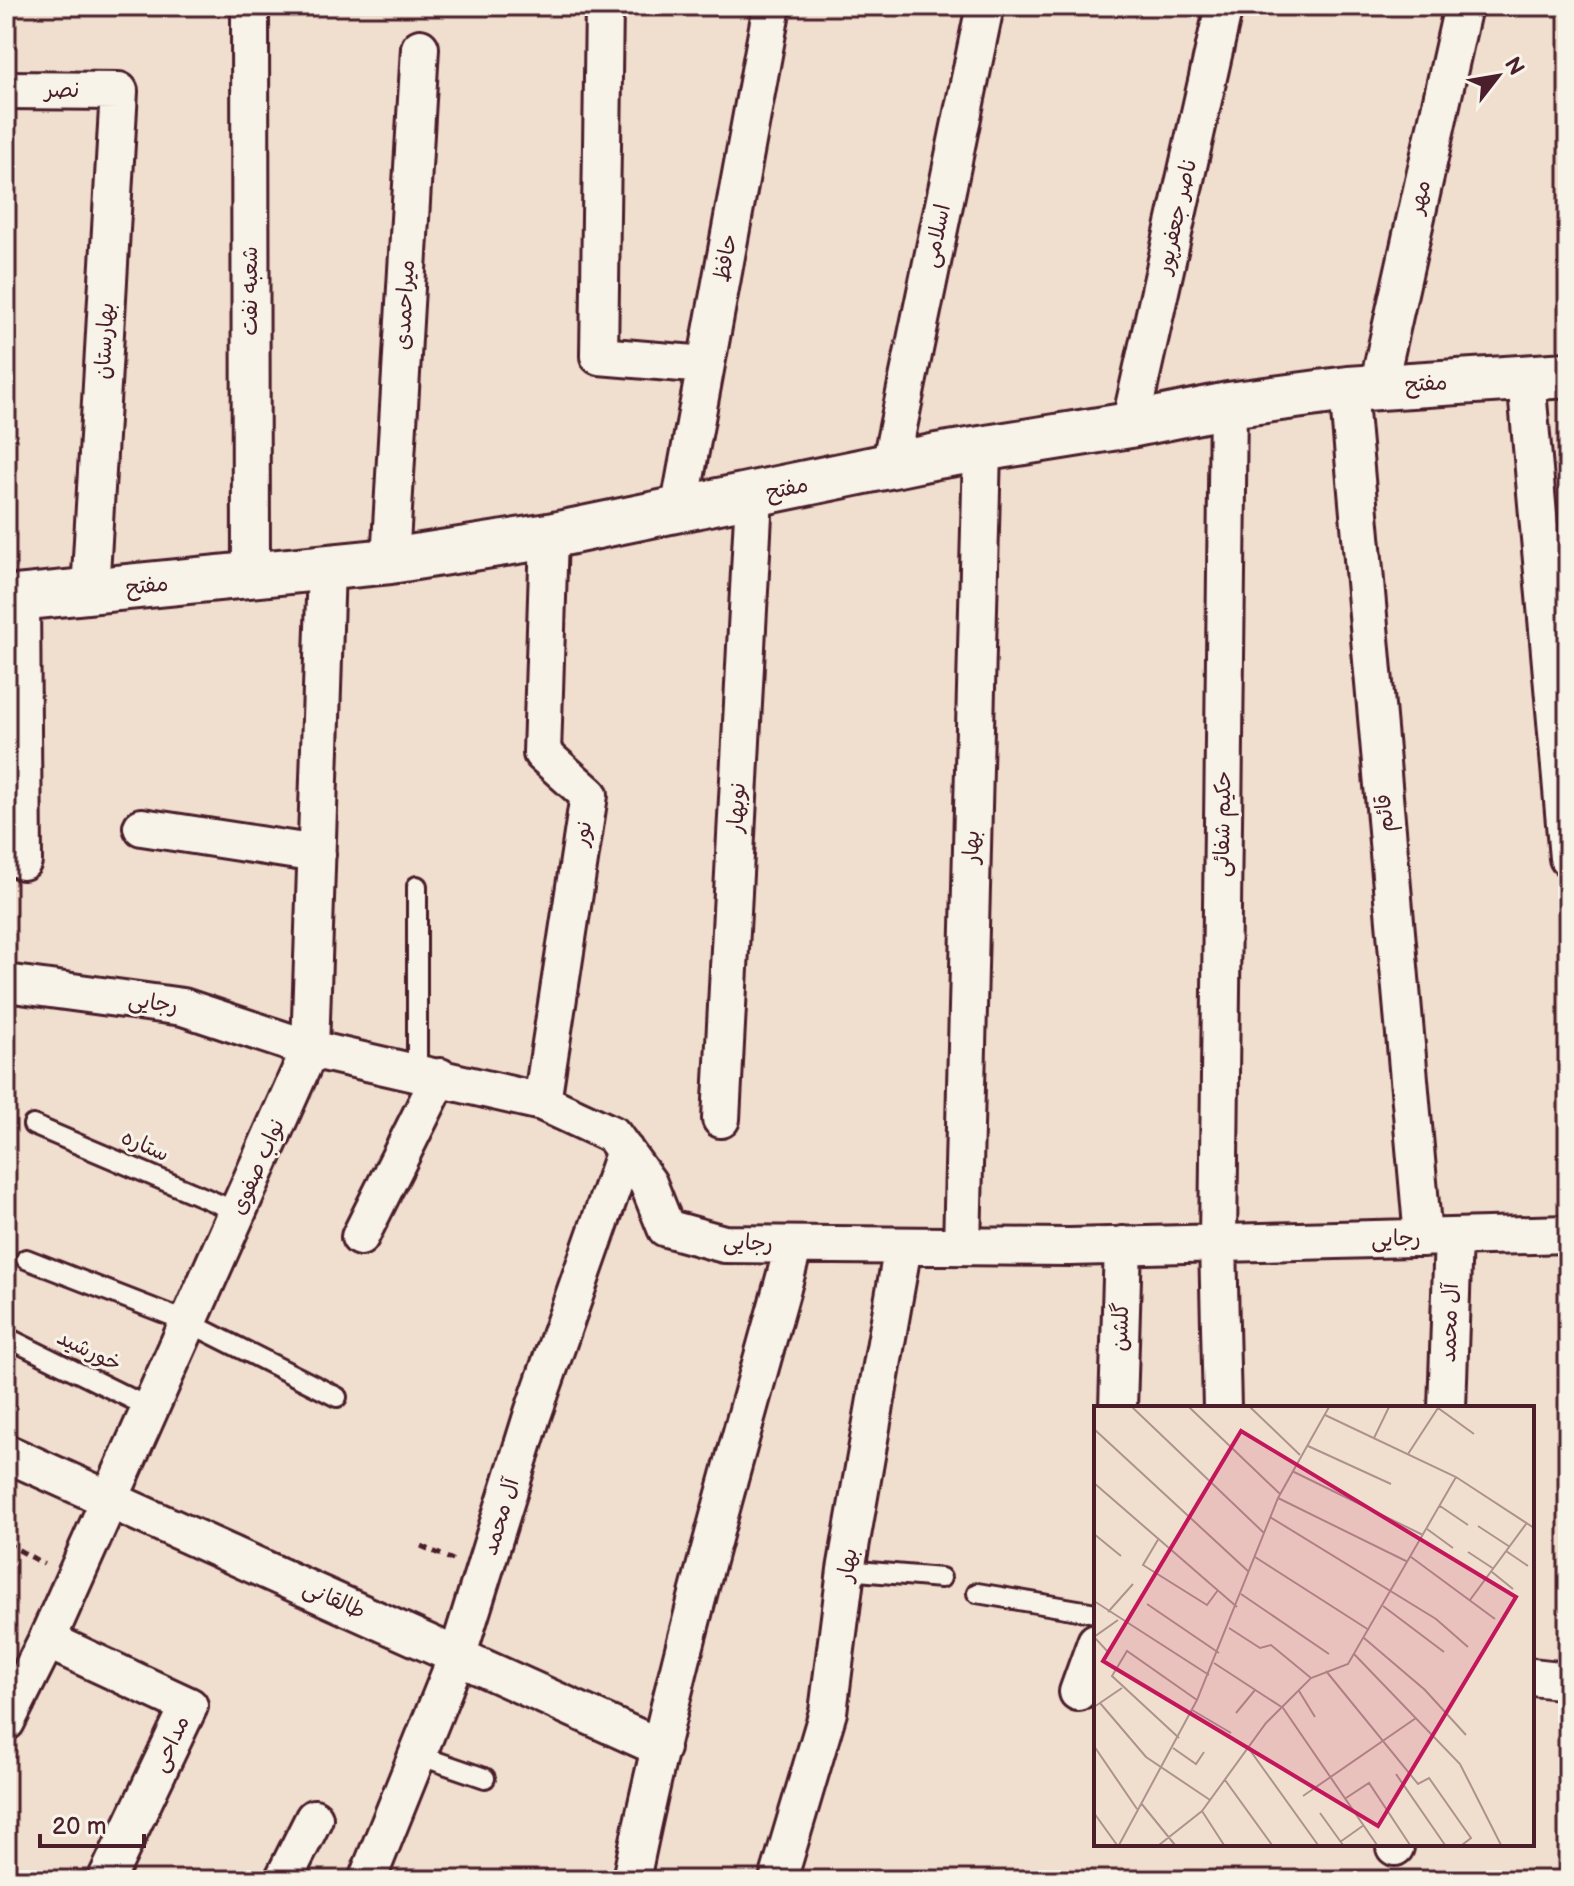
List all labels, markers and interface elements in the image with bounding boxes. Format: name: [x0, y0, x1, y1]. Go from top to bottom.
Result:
north arrow: [1458, 36, 1538, 116]
text: N: [1498, 52, 1530, 81]
street label: نصر: [42, 77, 80, 104]
street label: ناصر جعفرپور: [1150, 156, 1203, 278]
street label: مهر: [1403, 178, 1437, 218]
street label: اسلامی: [917, 202, 957, 270]
street label: حافظ: [709, 232, 743, 284]
street label: شعبه نفت: [237, 246, 264, 336]
street label: میراحمدی: [389, 259, 421, 351]
street label: بهارستان: [89, 302, 121, 380]
street label: مفتح: [1404, 369, 1448, 400]
street label: مفتح: [763, 471, 811, 508]
street label: مفتح: [124, 570, 170, 603]
street label: حکیم شفائی: [1209, 771, 1239, 877]
street label: نوبهار: [722, 782, 752, 835]
street label: قائم: [1370, 793, 1402, 833]
street label: نور: [568, 819, 598, 850]
street label: بهار: [958, 830, 986, 866]
street label: رجایی: [126, 986, 180, 1020]
street label: نواب صفوی: [225, 1115, 291, 1219]
street label: ستاره: [117, 1124, 173, 1168]
street label: رجایی: [1371, 1225, 1421, 1253]
street label: رجایی: [722, 1228, 774, 1258]
street label: آل محمد: [1435, 1281, 1465, 1363]
street label: گلشن: [1107, 1302, 1135, 1352]
street label: خورشید: [52, 1324, 126, 1378]
inset map: [1094, 1406, 1534, 1846]
street label: آل محمد: [477, 1474, 526, 1559]
street label: بهار: [832, 1546, 864, 1586]
street label: طالقانی: [299, 1574, 369, 1626]
street label: مداحی: [146, 1712, 196, 1776]
scale bar: [40, 1798, 144, 1848]
text: 20 m: [52, 1812, 107, 1841]

